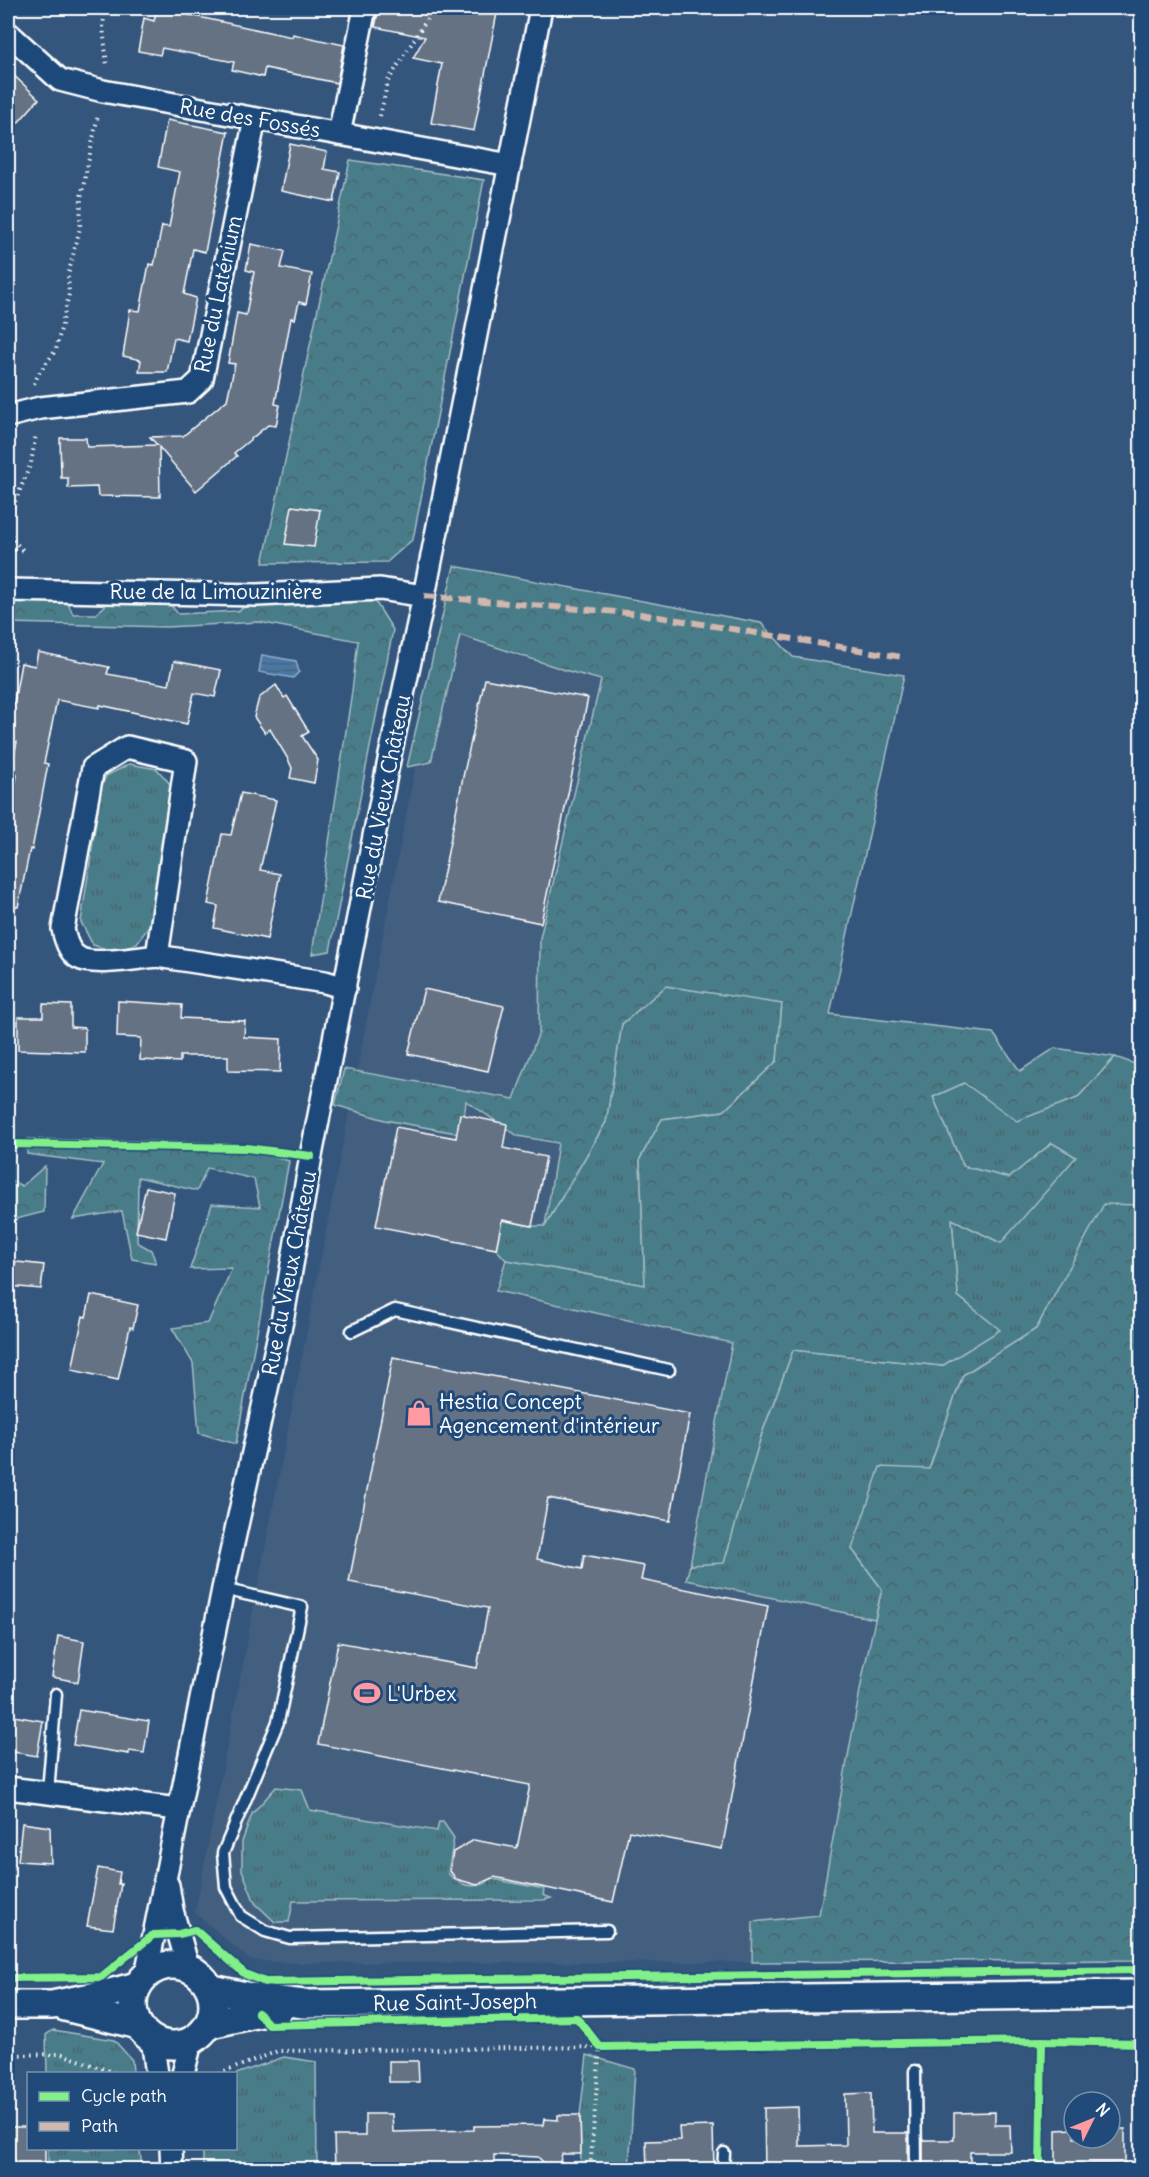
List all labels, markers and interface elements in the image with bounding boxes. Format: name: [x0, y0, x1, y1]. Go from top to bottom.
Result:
street label: Rue des Fossés: [177, 92, 323, 144]
street label: Rue du Laténium: [188, 213, 248, 375]
street label: Rue de la Limouzinière: [110, 578, 322, 605]
street label: Rue du Vieux Château: [350, 692, 416, 902]
street label: Rue du Vieux Château: [256, 1168, 322, 1378]
place label: Hestia Concept Agencement d'intérieur: [439, 1388, 660, 1439]
shop icon: Hestia Concept Agencement d'intérieur: [404, 1398, 434, 1428]
sports icon: L'Urbex: [352, 1678, 382, 1708]
place label: L'Urbex: [387, 1680, 457, 1707]
street label: Rue Saint-Joseph: [373, 1987, 537, 2017]
legend: [27, 2072, 237, 2150]
text: Cycle path: [81, 2084, 167, 2107]
north arrow: [1062, 2090, 1122, 2150]
text: N: [1092, 2099, 1114, 2121]
text: Path: [81, 2114, 118, 2137]

